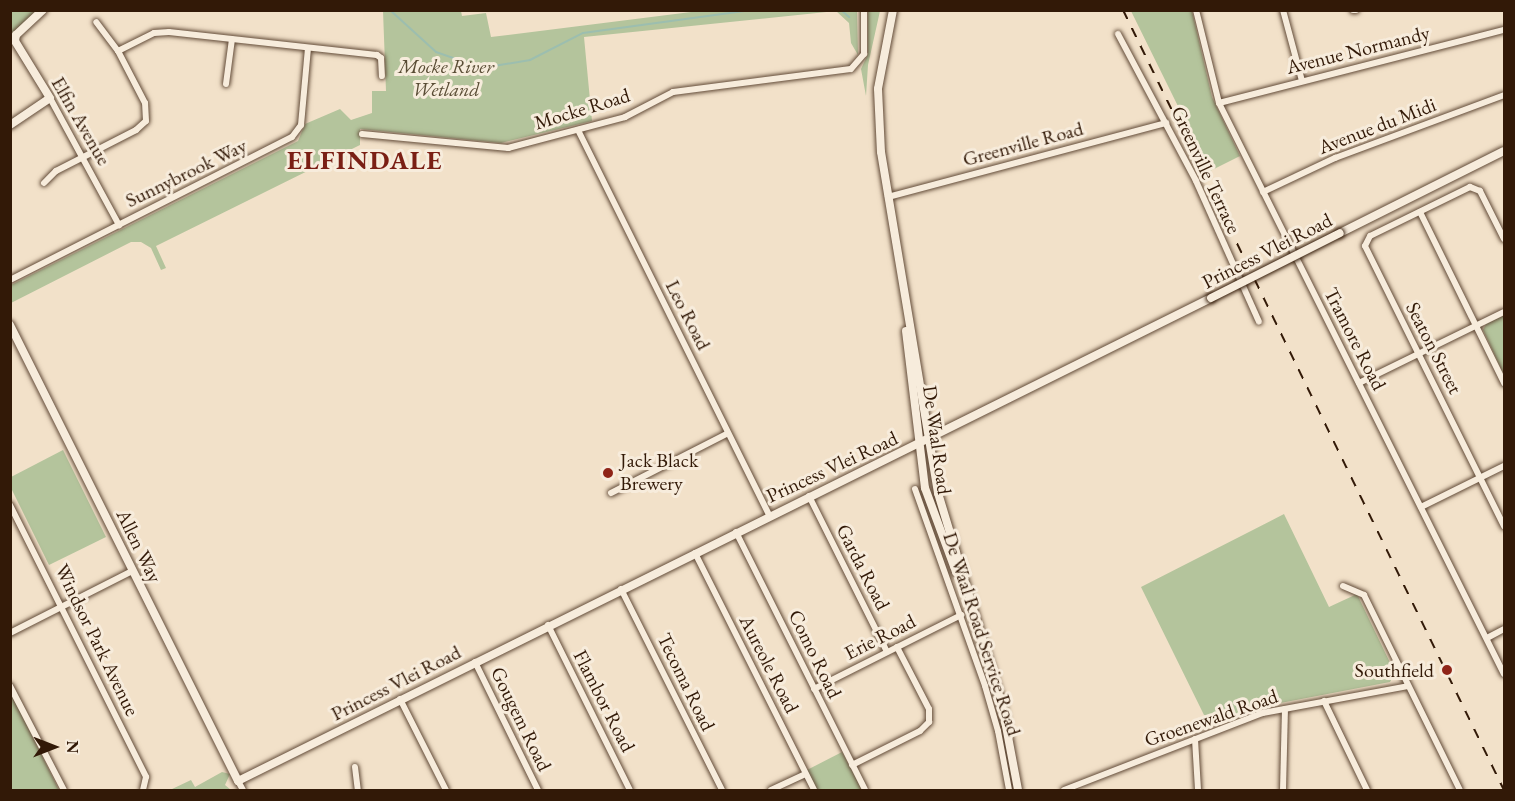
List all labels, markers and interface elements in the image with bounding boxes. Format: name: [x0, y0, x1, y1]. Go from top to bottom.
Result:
street label: Avenue Normandy: [1284, 21, 1432, 79]
park label: Mocke River Wetland: [398, 55, 494, 102]
street label: Elfin Avenue: [46, 72, 116, 170]
street label: Mocke Road: [531, 83, 633, 135]
street label: Avenue du Midi: [1315, 93, 1439, 159]
street label: Greenville Terrace: [1166, 103, 1246, 237]
street label: Greenville Road: [960, 116, 1086, 172]
street label: Sunnybrook Way: [122, 133, 250, 213]
district label: ELFINDALE: [287, 145, 443, 177]
street label: Princess Vlei Road: [1198, 208, 1336, 294]
street label: Leo Road: [660, 276, 716, 354]
street label: Tramore Road: [1319, 284, 1391, 394]
street label: Seaton Street: [1401, 298, 1467, 398]
street label: De Waal Road: [917, 384, 957, 496]
street label: Princess Vlei Road: [762, 426, 902, 508]
place label: Jack Black Brewery: [620, 449, 698, 496]
marker: Jack Black Brewery: [601, 466, 615, 480]
street label: Allen Way: [111, 505, 167, 587]
street label: Garda Road: [831, 520, 895, 614]
street label: De Waal Road Service Road: [938, 529, 1026, 739]
street label: Windsor Park Avenue: [50, 560, 144, 720]
street label: Como Road: [783, 606, 847, 702]
street label: Erie Road: [840, 609, 920, 665]
street label: Aureole Road: [734, 611, 804, 717]
street label: Tecoma Road: [652, 629, 720, 735]
street label: Princess Vlei Road: [327, 640, 465, 726]
street label: Flambor Road: [568, 646, 640, 756]
place label: Southfield: [1355, 658, 1434, 682]
marker: Southfield: [1438, 661, 1456, 679]
street label: Gougem Road: [485, 663, 557, 775]
street label: Groenewald Road: [1141, 684, 1281, 752]
north arrow: [24, 717, 84, 777]
text: N: [62, 741, 83, 753]

